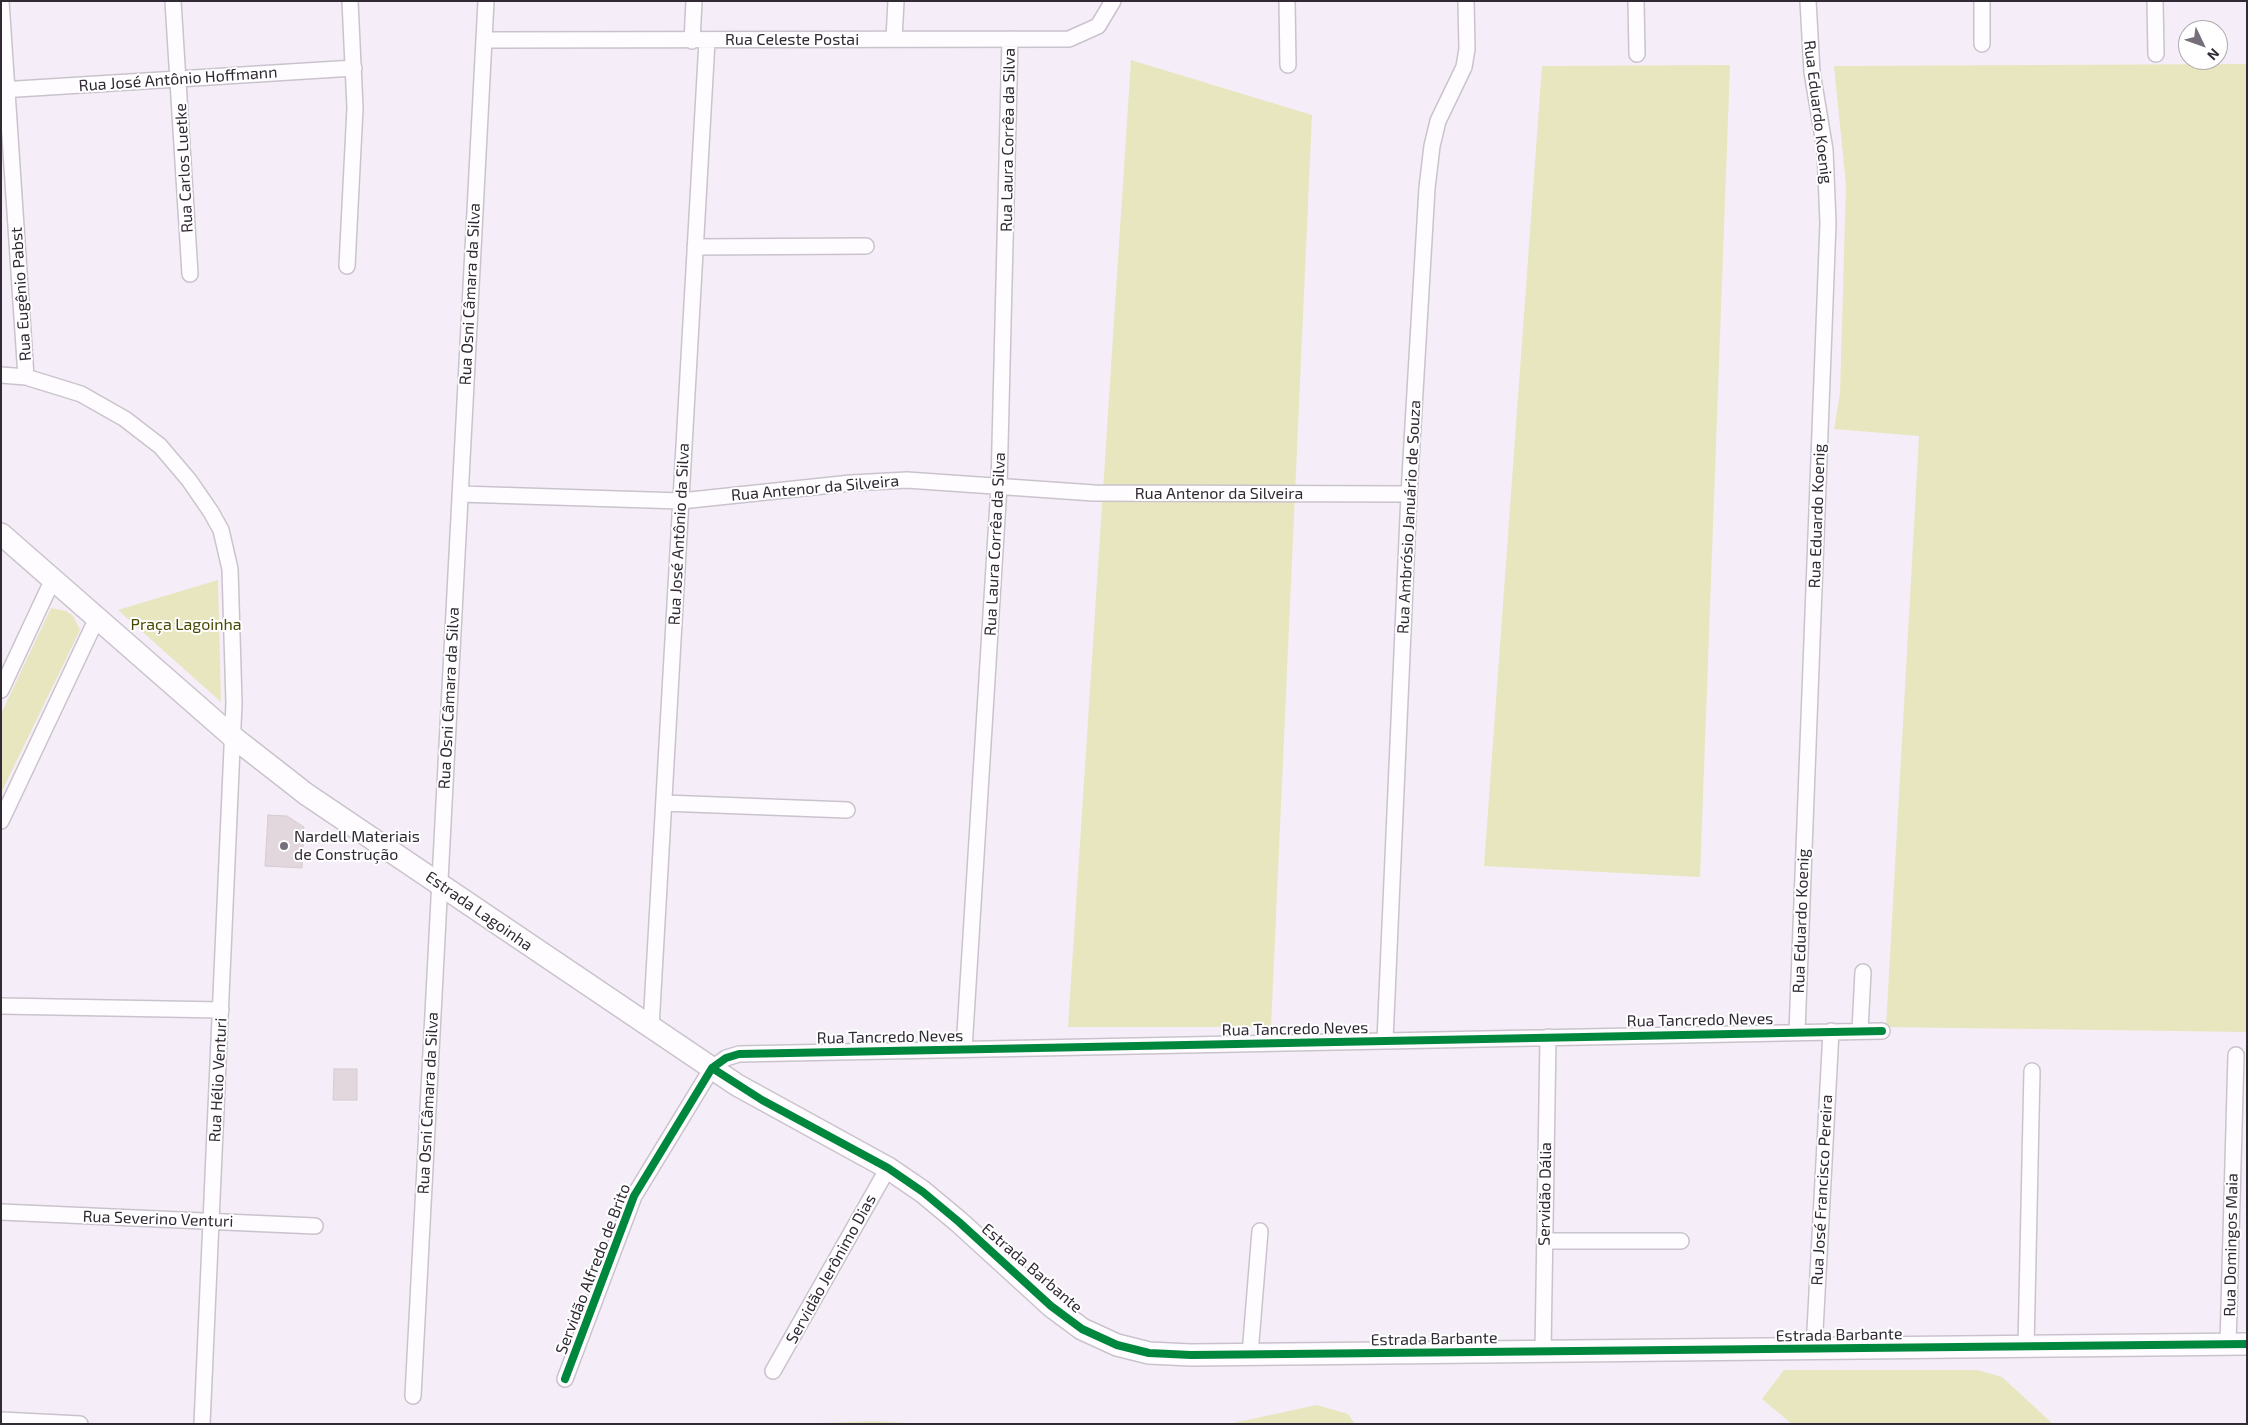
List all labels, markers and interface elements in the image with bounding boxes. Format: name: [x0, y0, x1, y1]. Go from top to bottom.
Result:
north arrow: [2178, 20, 2228, 70]
street label: Rua Celeste Postai: [725, 30, 859, 50]
street label: Rua Eduardo Koenig: [1800, 39, 1836, 185]
text: N: [2204, 45, 2223, 64]
street label: Rua Laura Corrêa da Silva: [997, 48, 1019, 232]
street label: Rua José Antônio Hoffmann: [78, 62, 278, 96]
street label: Rua Carlos Luetke: [171, 103, 197, 233]
street label: Rua Osni Câmara da Silva: [456, 202, 484, 386]
street label: Rua Eugênio Pabst: [7, 226, 35, 362]
street label: Rua Ambrósio Januário de Souza: [1393, 399, 1425, 635]
street label: Rua José Antônio da Silva: [665, 442, 693, 626]
street label: Rua Eduardo Koenig: [1805, 443, 1829, 589]
street label: Rua Laura Corrêa da Silva: [981, 452, 1009, 636]
street label: Rua Antenor da Silveira: [730, 471, 900, 505]
street label: Rua Antenor da Silveira: [1135, 484, 1303, 504]
street label: Rua Osni Câmara da Silva: [435, 606, 463, 790]
park label: Praça Lagoinha: [130, 615, 242, 635]
place label: Nardell Materiais de Construção: [294, 827, 420, 865]
marker: Nardell Materiais de Construção: [278, 840, 290, 852]
street label: Rua Eduardo Koenig: [1789, 848, 1813, 994]
street label: Estrada Lagoinha: [422, 867, 536, 955]
street label: Rua Tancredo Neves: [1627, 1009, 1773, 1031]
street label: Rua Osni Câmara da Silva: [414, 1011, 442, 1195]
street label: Rua Hélio Venturi: [205, 1017, 231, 1143]
street label: Rua Tancredo Neves: [1222, 1018, 1368, 1040]
street label: Rua Tancredo Neves: [817, 1026, 963, 1048]
street label: Rua José Francisco Pereira: [1807, 1094, 1837, 1286]
street label: Servidão Dália: [1534, 1142, 1556, 1246]
street label: Rua Domingos Maia: [2220, 1173, 2242, 1317]
street label: Servidão Alfredo de Brito: [552, 1181, 634, 1357]
street label: Servidão Jerônimo Dias: [782, 1191, 880, 1347]
street label: Rua Severino Venturi: [82, 1207, 234, 1231]
street label: Estrada Barbante: [978, 1219, 1086, 1317]
street label: Estrada Barbante: [1775, 1324, 1903, 1346]
street label: Estrada Barbante: [1370, 1328, 1498, 1350]

